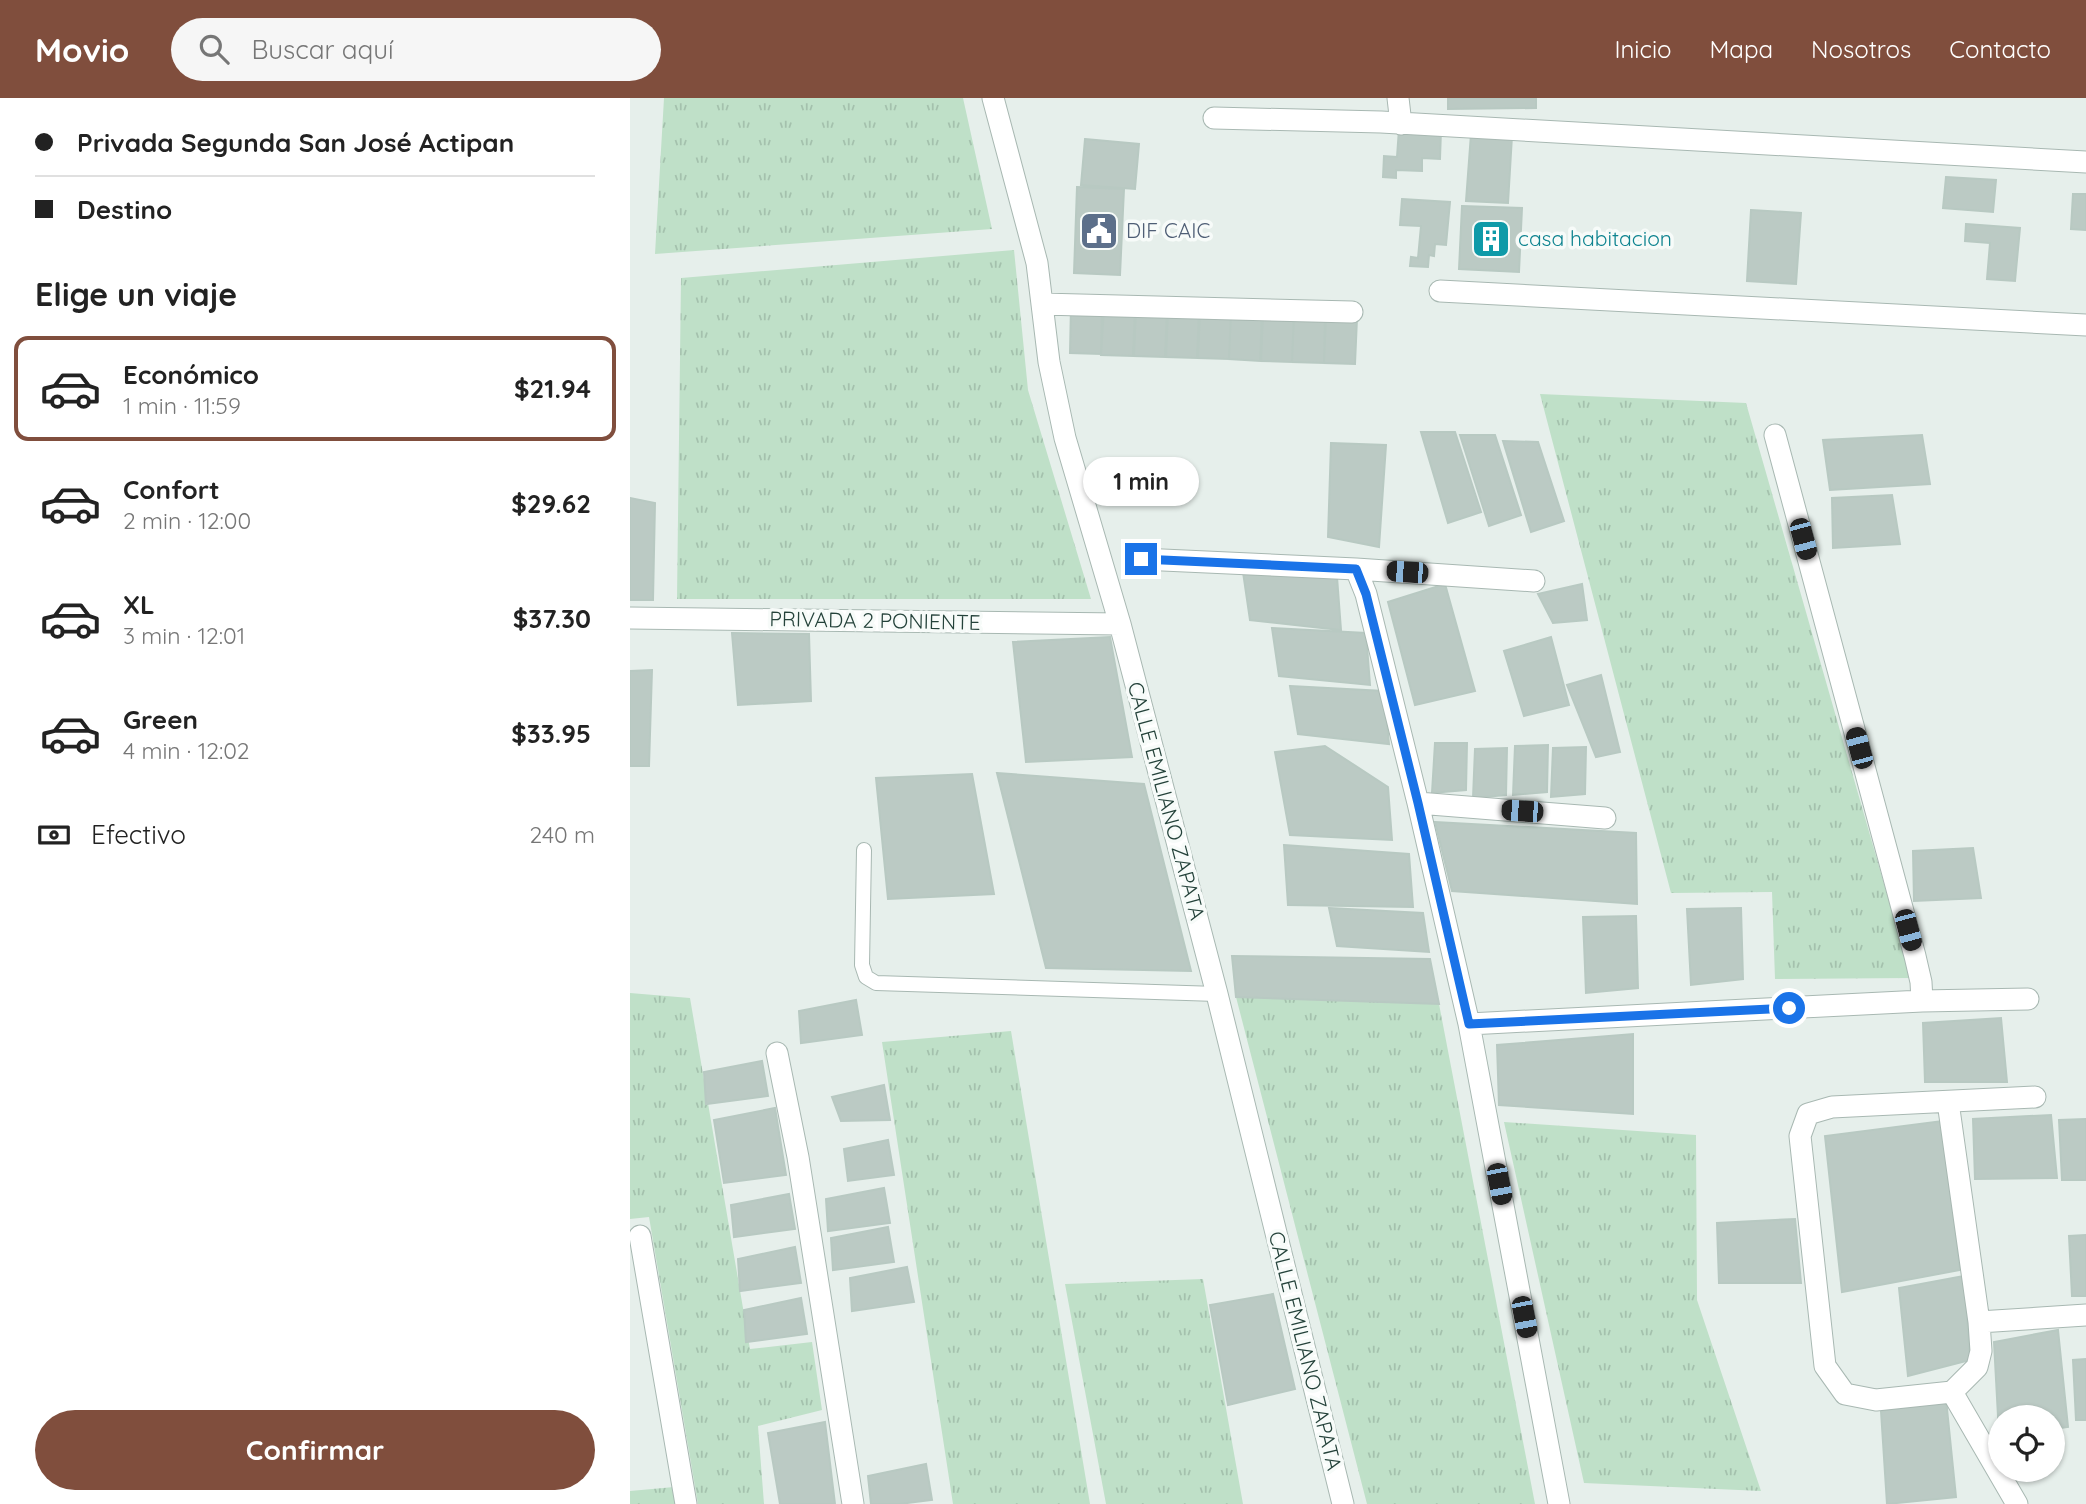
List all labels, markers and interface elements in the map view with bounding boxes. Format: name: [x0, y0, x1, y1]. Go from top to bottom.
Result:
search box: [171, 18, 661, 81]
text: Movio: [35, 29, 129, 70]
icon: search: [195, 30, 233, 68]
text: Buscar aquí: [251, 33, 394, 66]
text: Inicio: [1614, 34, 1672, 64]
text: Mapa: [1710, 34, 1773, 64]
text: Nosotros: [1811, 34, 1911, 64]
text: Contacto: [1949, 34, 2051, 64]
text: Privada Segunda San José Actipan: [77, 126, 514, 159]
text: Destino: [77, 193, 172, 226]
public building icon: DIF CAIC: [1078, 210, 1120, 252]
place label: DIF CAIC: [1126, 217, 1211, 243]
building icon: casa habitacion: [1470, 218, 1512, 260]
place label: casa habitacion: [1518, 225, 1672, 251]
text: Elige un viaje: [35, 274, 237, 314]
icon: car: [39, 357, 102, 420]
text: Económico: [123, 358, 259, 391]
text: $21.94: [514, 372, 591, 405]
text: 1 min · 11:59: [123, 391, 241, 420]
callout: 1 min: [1083, 458, 1199, 506]
text: 1 min: [1113, 467, 1169, 496]
icon: car: [39, 472, 102, 535]
text: Confort: [123, 473, 220, 506]
text: $29.62: [511, 487, 591, 520]
text: 2 min · 12:00: [123, 506, 251, 535]
car: [1788, 516, 1819, 562]
route end: [1125, 543, 1157, 575]
car: [1386, 560, 1429, 584]
icon: car: [39, 587, 102, 650]
text: XL: [123, 588, 155, 621]
text: $37.30: [513, 602, 591, 635]
street label: PRIVADA 2 PONIENTE: [769, 605, 981, 635]
text: 3 min · 12:01: [123, 621, 245, 650]
street label: CALLE EMILIANO ZAPATA: [1123, 679, 1211, 923]
icon: car: [39, 702, 102, 765]
text: Green: [123, 703, 198, 736]
text: $33.95: [511, 717, 591, 750]
car: [1844, 725, 1875, 771]
text: 4 min · 12:02: [123, 736, 250, 765]
car: [1501, 799, 1544, 823]
icon: cash: [35, 816, 73, 854]
text: Efectivo: [91, 818, 186, 851]
text: 240 m: [530, 820, 595, 849]
car: [1893, 907, 1924, 953]
route start: [1773, 992, 1805, 1024]
car: [1485, 1161, 1514, 1207]
street label: CALLE EMILIANO ZAPATA: [1264, 1229, 1348, 1473]
car: [1510, 1294, 1539, 1340]
map controls: [1988, 1405, 2065, 1482]
button: locate: [1988, 1405, 2065, 1482]
button: Confirmar: [35, 1410, 595, 1490]

